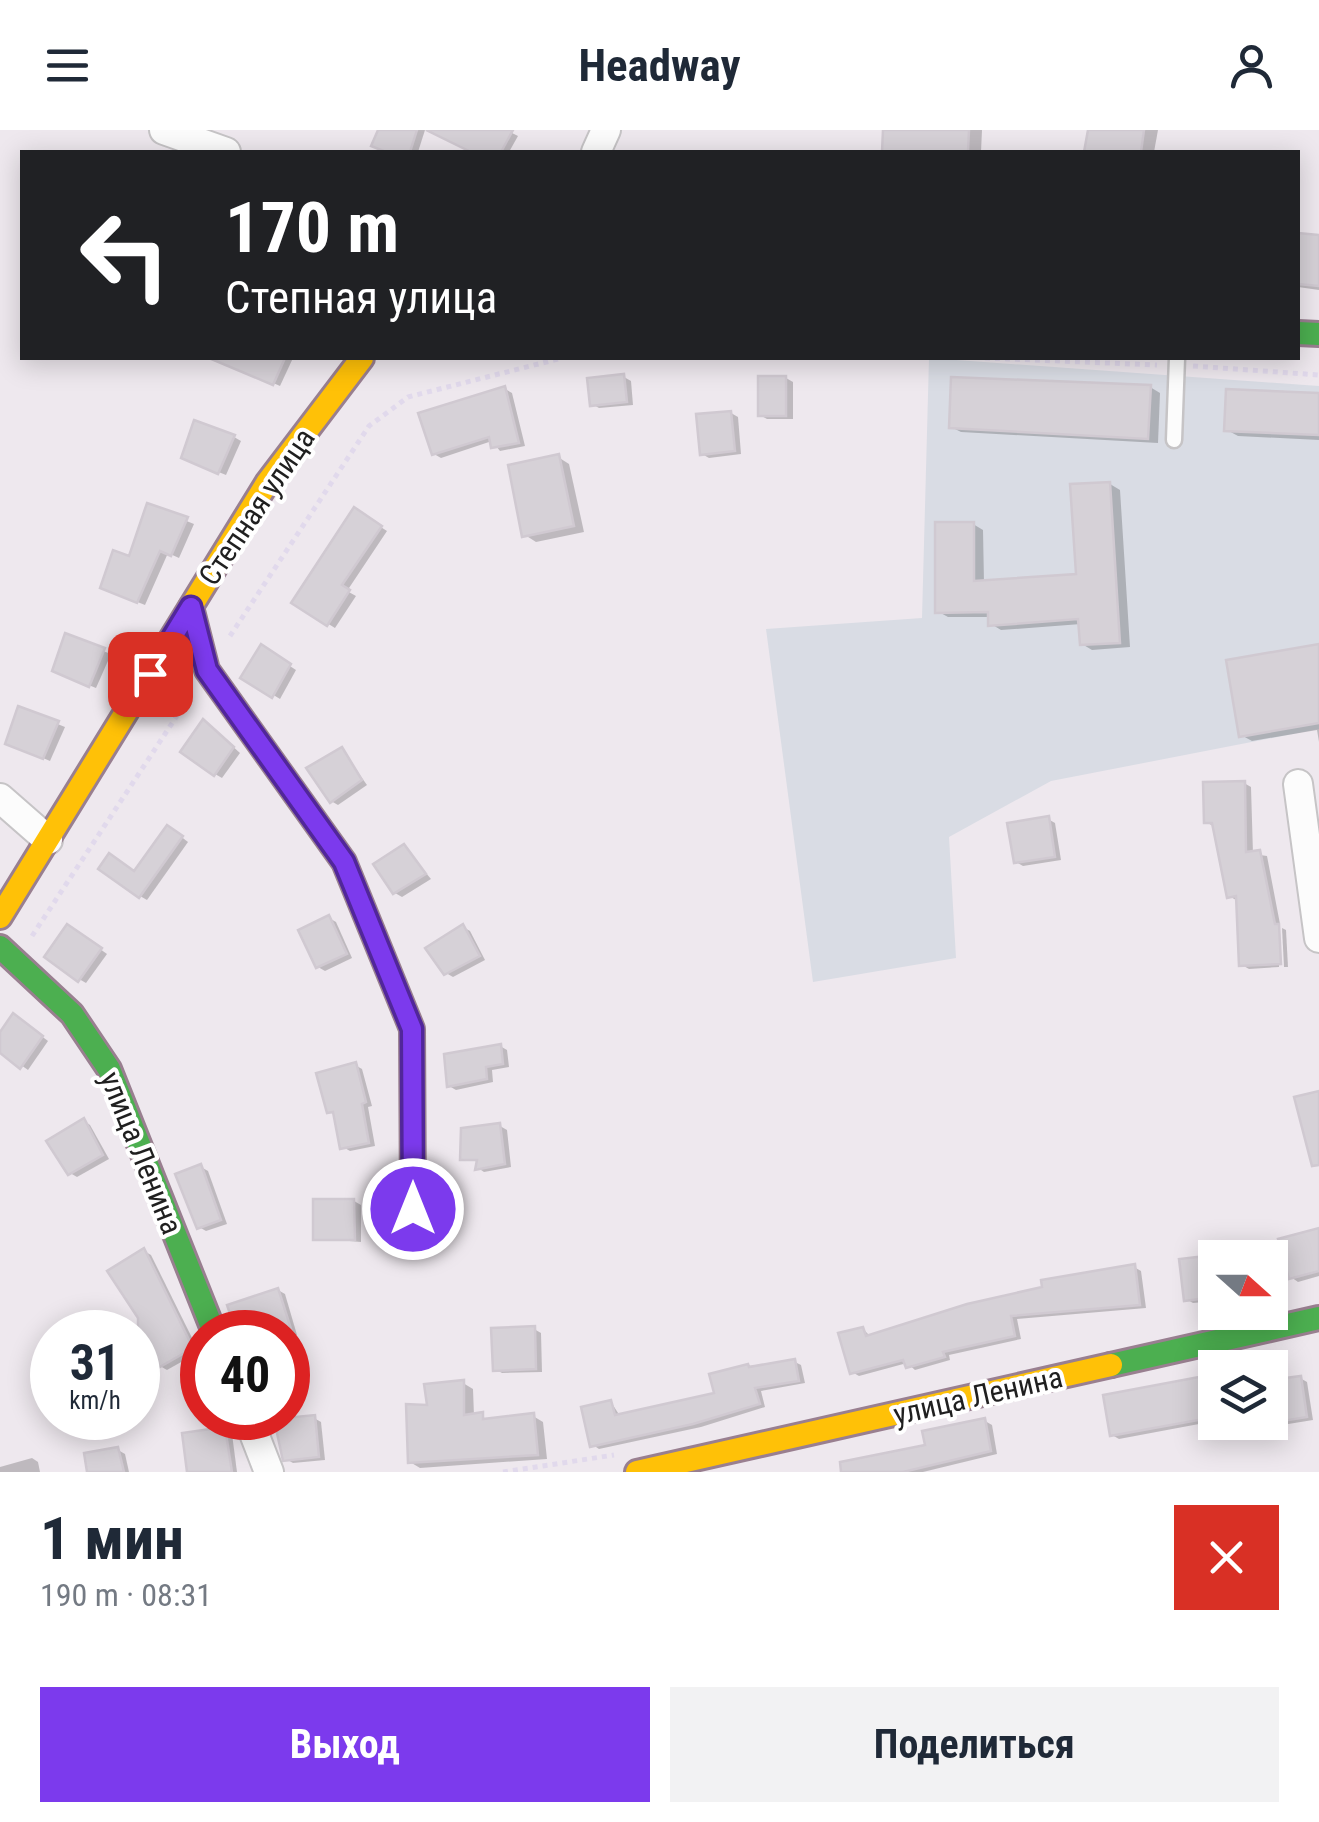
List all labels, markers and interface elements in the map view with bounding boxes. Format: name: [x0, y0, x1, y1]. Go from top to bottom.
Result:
icon: menu: [40, 38, 95, 93]
icon: person: [1224, 38, 1279, 93]
text: Headway: [578, 39, 741, 92]
text: 170 m: [225, 187, 399, 269]
icon: left: [60, 190, 190, 320]
text: Степная улица: [225, 271, 497, 324]
street label: Степная улица: [191, 422, 322, 592]
pin: [108, 632, 193, 717]
icon: arrive: [123, 647, 178, 702]
street label: улица Ленина: [93, 1066, 190, 1239]
position arrow: [361, 1157, 465, 1261]
north arrow: [1198, 1240, 1288, 1330]
map controls: [1198, 1240, 1288, 1440]
speed limit sign: 40: [180, 1310, 310, 1440]
text: 31: [70, 1334, 120, 1392]
button: layers: [1198, 1350, 1288, 1440]
street label: улица Ленина: [890, 1359, 1066, 1432]
text: km/h: [69, 1386, 121, 1415]
text: 1 мин: [40, 1503, 184, 1574]
button: close: [1174, 1505, 1279, 1610]
text: 190 m · 08:31: [40, 1576, 212, 1614]
button: Выход: [40, 1687, 650, 1802]
button: Поделиться: [670, 1687, 1279, 1802]

